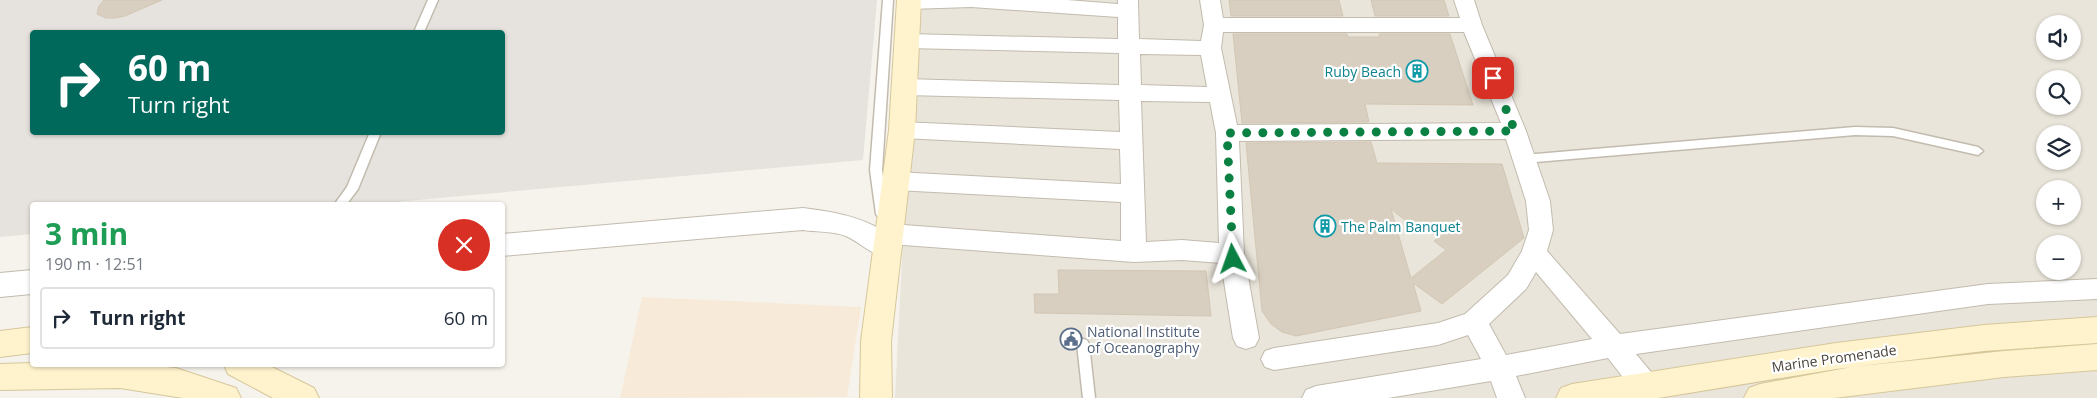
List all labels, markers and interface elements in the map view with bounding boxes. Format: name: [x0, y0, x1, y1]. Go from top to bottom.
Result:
map controls: [2036, 15, 2081, 280]
button: sound: [2036, 15, 2081, 60]
text: 60 m: [128, 44, 211, 91]
icon: right: [45, 50, 110, 115]
pin: [1472, 57, 1514, 99]
building icon: Ruby Beach: [1405, 59, 1429, 83]
place label: Ruby Beach: [1325, 62, 1401, 81]
icon: arrive: [1479, 64, 1507, 92]
button: search: [2036, 70, 2081, 115]
text: Turn right: [128, 89, 230, 119]
button: layers: [2036, 125, 2081, 170]
button: +: [2036, 180, 2081, 225]
text: 3 min: [45, 213, 128, 254]
building icon: The Palm Banquet: [1313, 214, 1337, 238]
place label: The Palm Banquet: [1341, 217, 1461, 236]
button: close: [438, 219, 490, 271]
position arrow: [1206, 232, 1258, 284]
button: −: [2036, 235, 2081, 280]
text: 190 m · 12:51: [45, 253, 145, 275]
icon: right: [47, 304, 75, 332]
text: Turn right: [90, 305, 185, 331]
text: 60 m: [444, 305, 488, 331]
place label: National Institute of Oceanography: [1087, 322, 1200, 357]
public building icon: National Institute of Oceanography: [1059, 327, 1083, 351]
street label: Marine Promenade: [1770, 340, 1898, 376]

